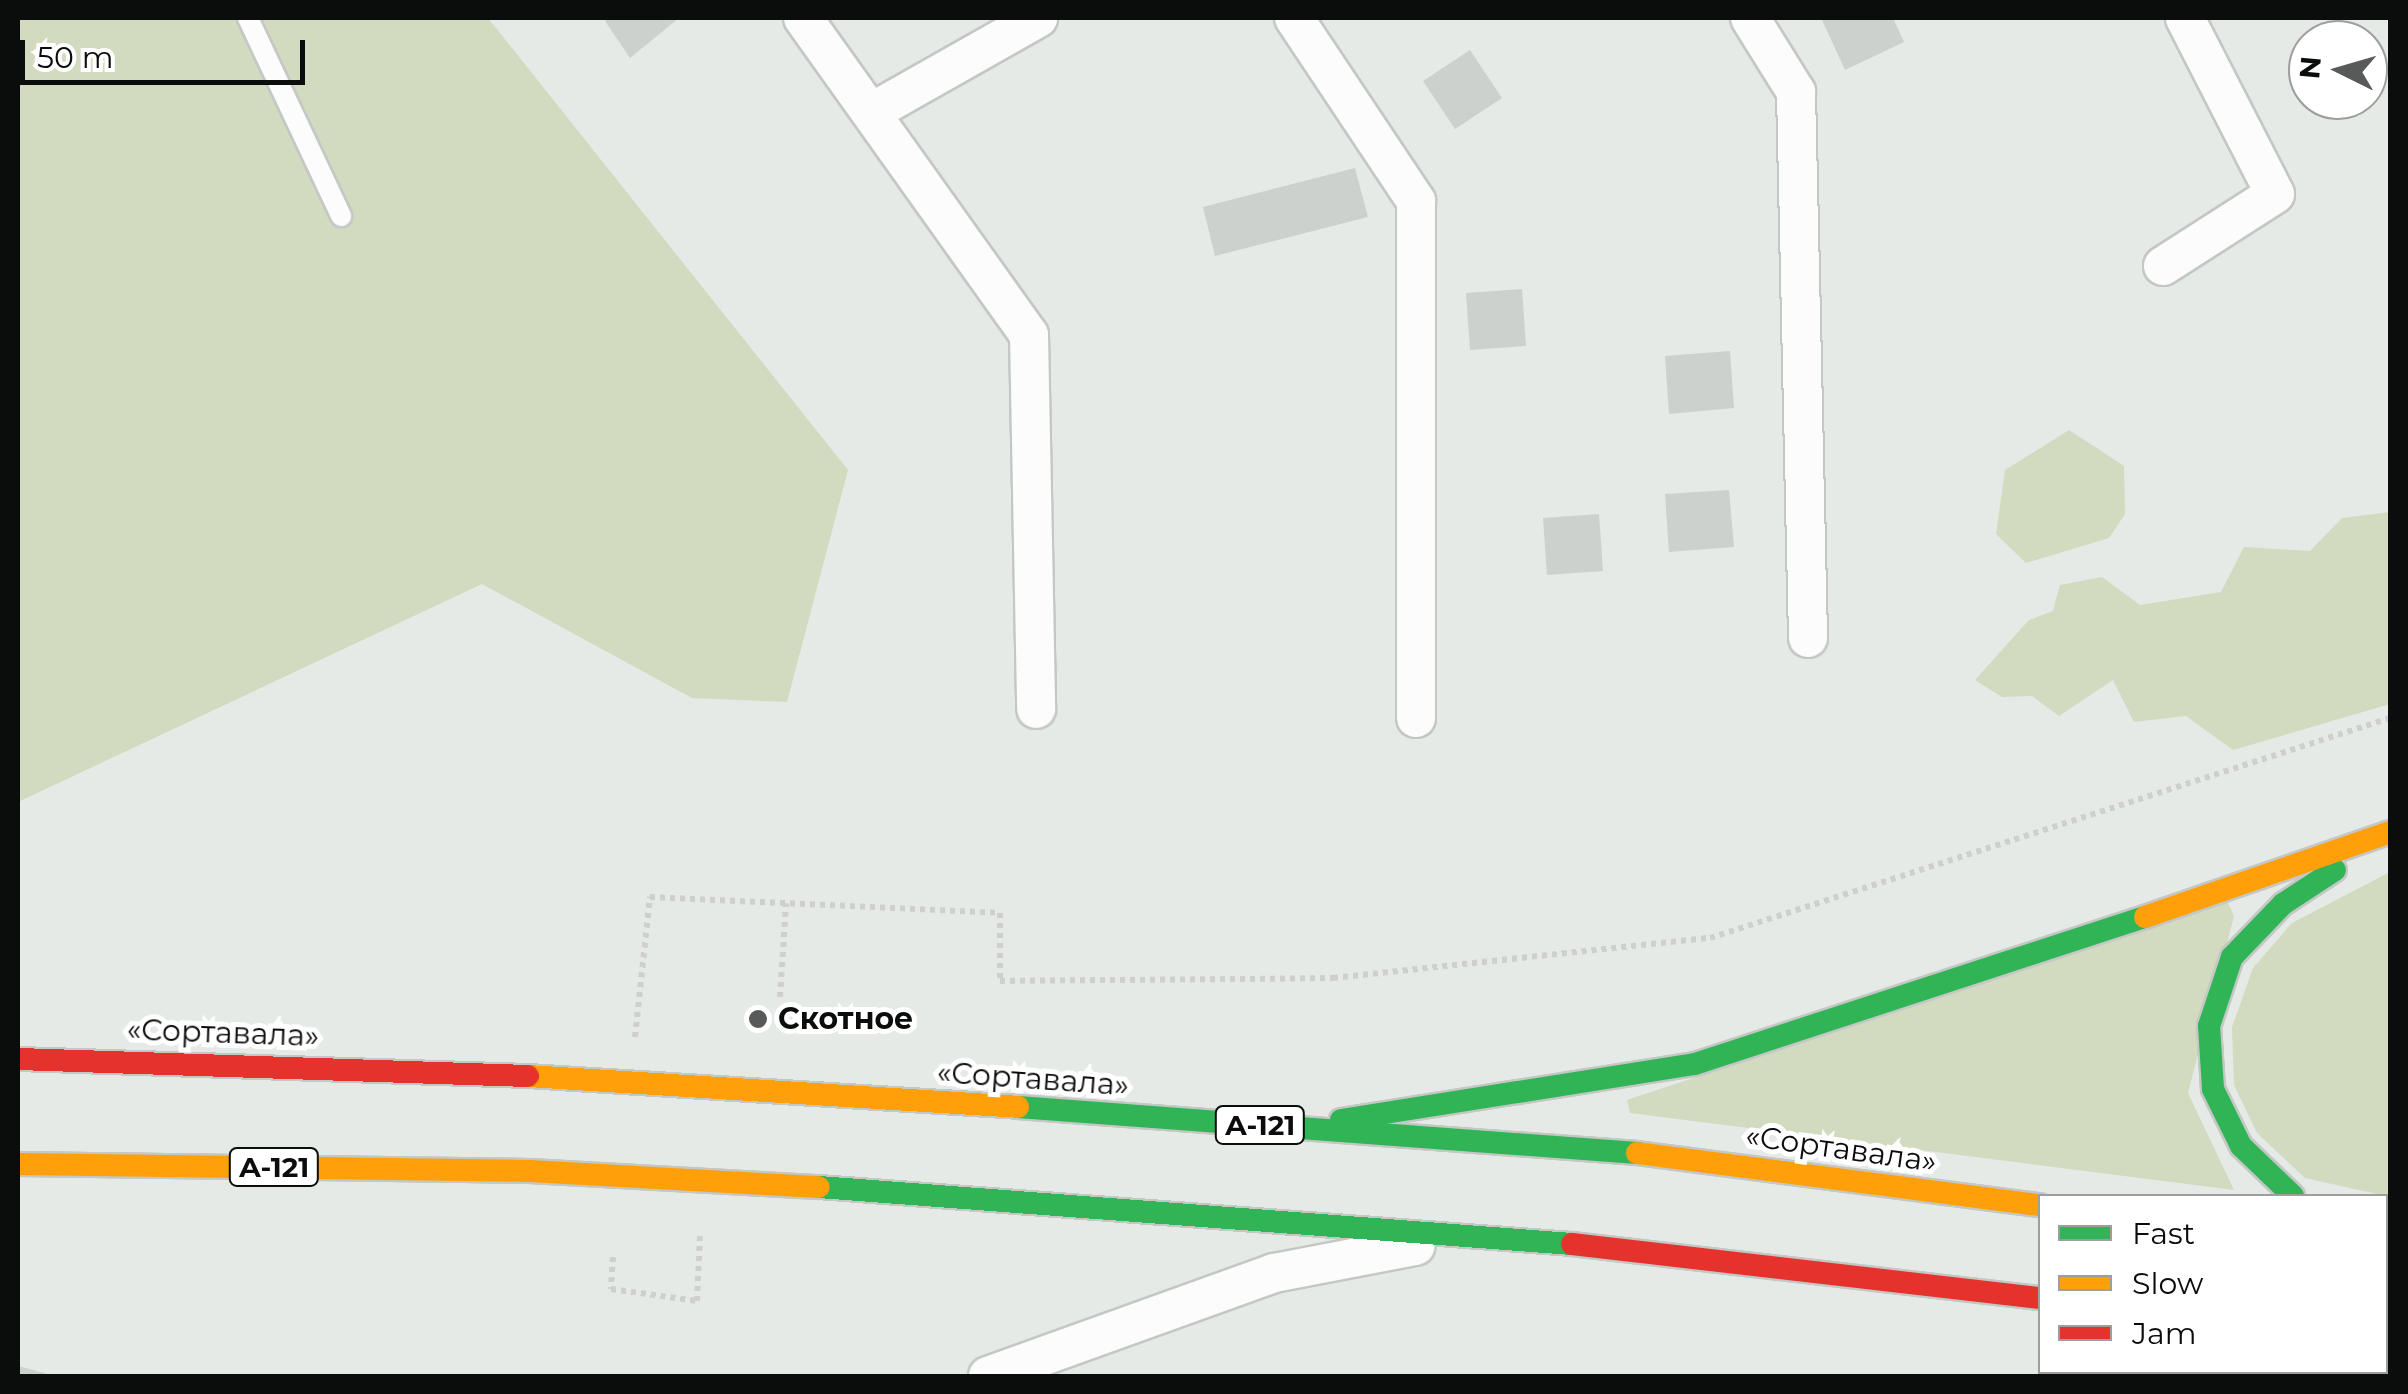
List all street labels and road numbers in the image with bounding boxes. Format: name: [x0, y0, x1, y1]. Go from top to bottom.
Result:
street label: «Сортавала»: [126, 1012, 320, 1054]
street label: «Сортавала»: [936, 1054, 1130, 1104]
road number: А-121: [1212, 1102, 1308, 1148]
street label: «Сортавала»: [1743, 1118, 1939, 1180]
road number: А-121: [226, 1144, 322, 1190]

